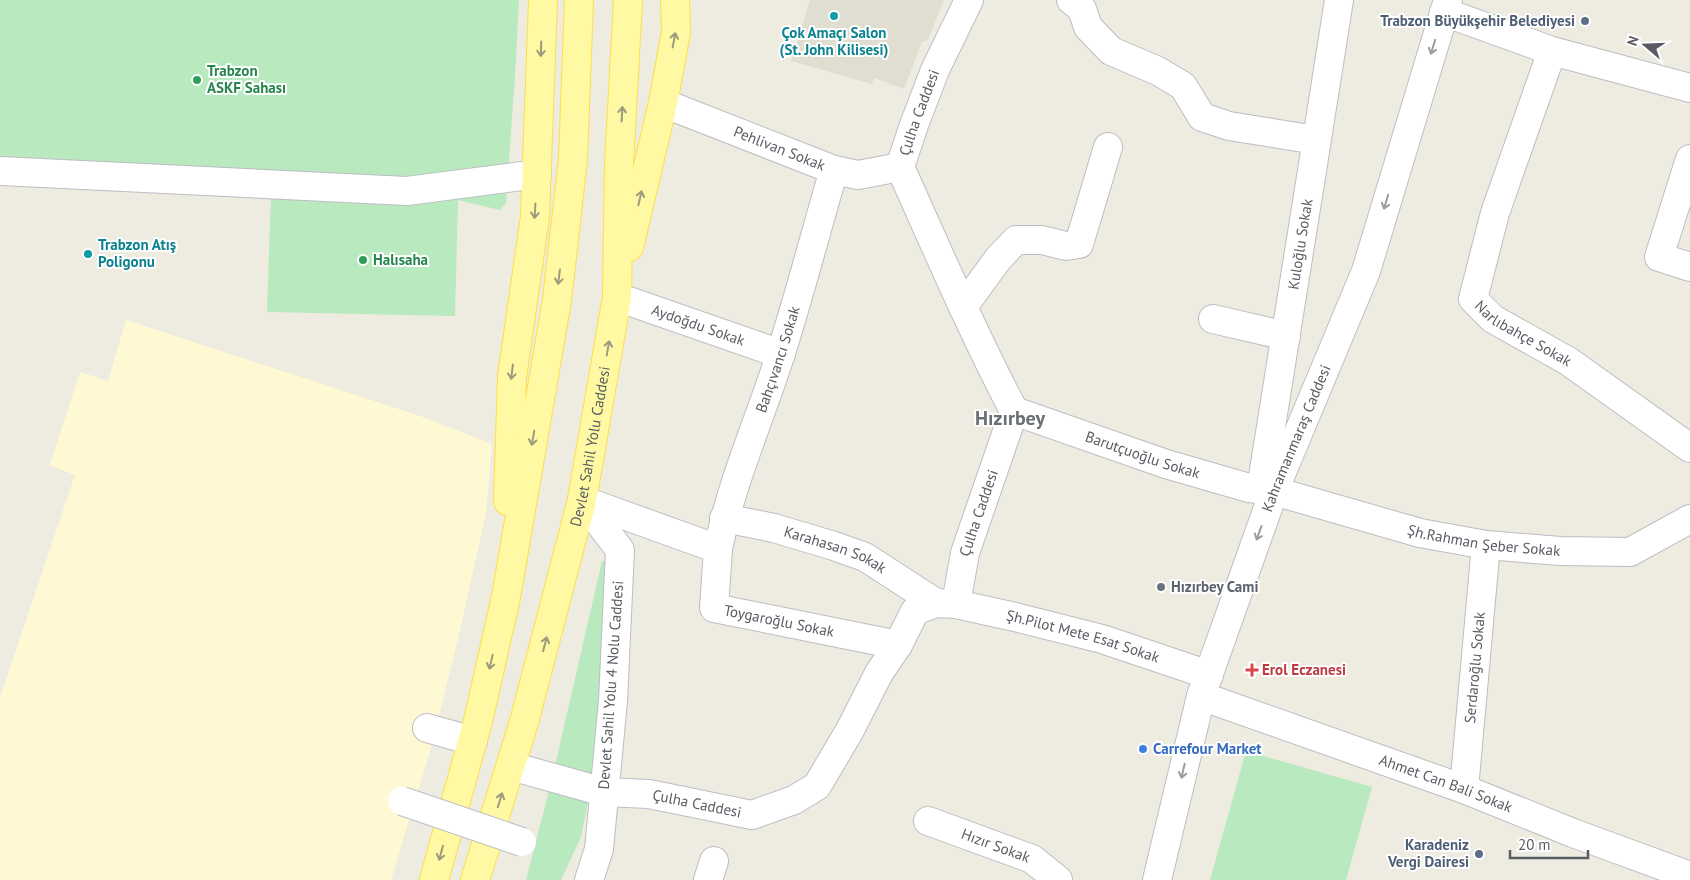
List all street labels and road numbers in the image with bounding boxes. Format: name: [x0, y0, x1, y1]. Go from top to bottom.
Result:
street label: Çulha Caddesi: [894, 67, 943, 158]
street label: Pehlivan Sokak: [731, 122, 829, 175]
street label: Kuloğlu Sokak: [1283, 197, 1317, 291]
street label: Narlıbahçe Sokak: [1471, 296, 1576, 371]
street label: Aydoğdu Sokak: [649, 300, 748, 350]
street label: Bahçıvancı Sokak: [751, 303, 804, 415]
street label: Kahramanmaraş Caddesi: [1257, 362, 1335, 514]
street label: Devlet Sahil Yolu Caddesi: [565, 365, 614, 529]
street label: Barutçuoğlu Sokak: [1083, 427, 1203, 483]
street label: Çulha Caddesi: [955, 467, 1002, 559]
street label: Şh.Rahman Şeber Sokak: [1406, 520, 1562, 560]
street label: Karahasan Sokak: [782, 522, 891, 578]
street label: Devlet Sahil Yolu 4 Nolu Caddesi: [594, 580, 627, 790]
street label: Toygaroğlu Sokak: [722, 600, 837, 641]
street label: Şh.Pilot Mete Esat Sokak: [1005, 605, 1163, 667]
street label: Serdaroğlu Sokak: [1460, 610, 1489, 724]
street label: Ahmet Can Bali Sokak: [1377, 750, 1516, 817]
street label: Çulha Caddesi: [651, 785, 743, 822]
street label: Hızır Sokak: [959, 824, 1034, 867]

